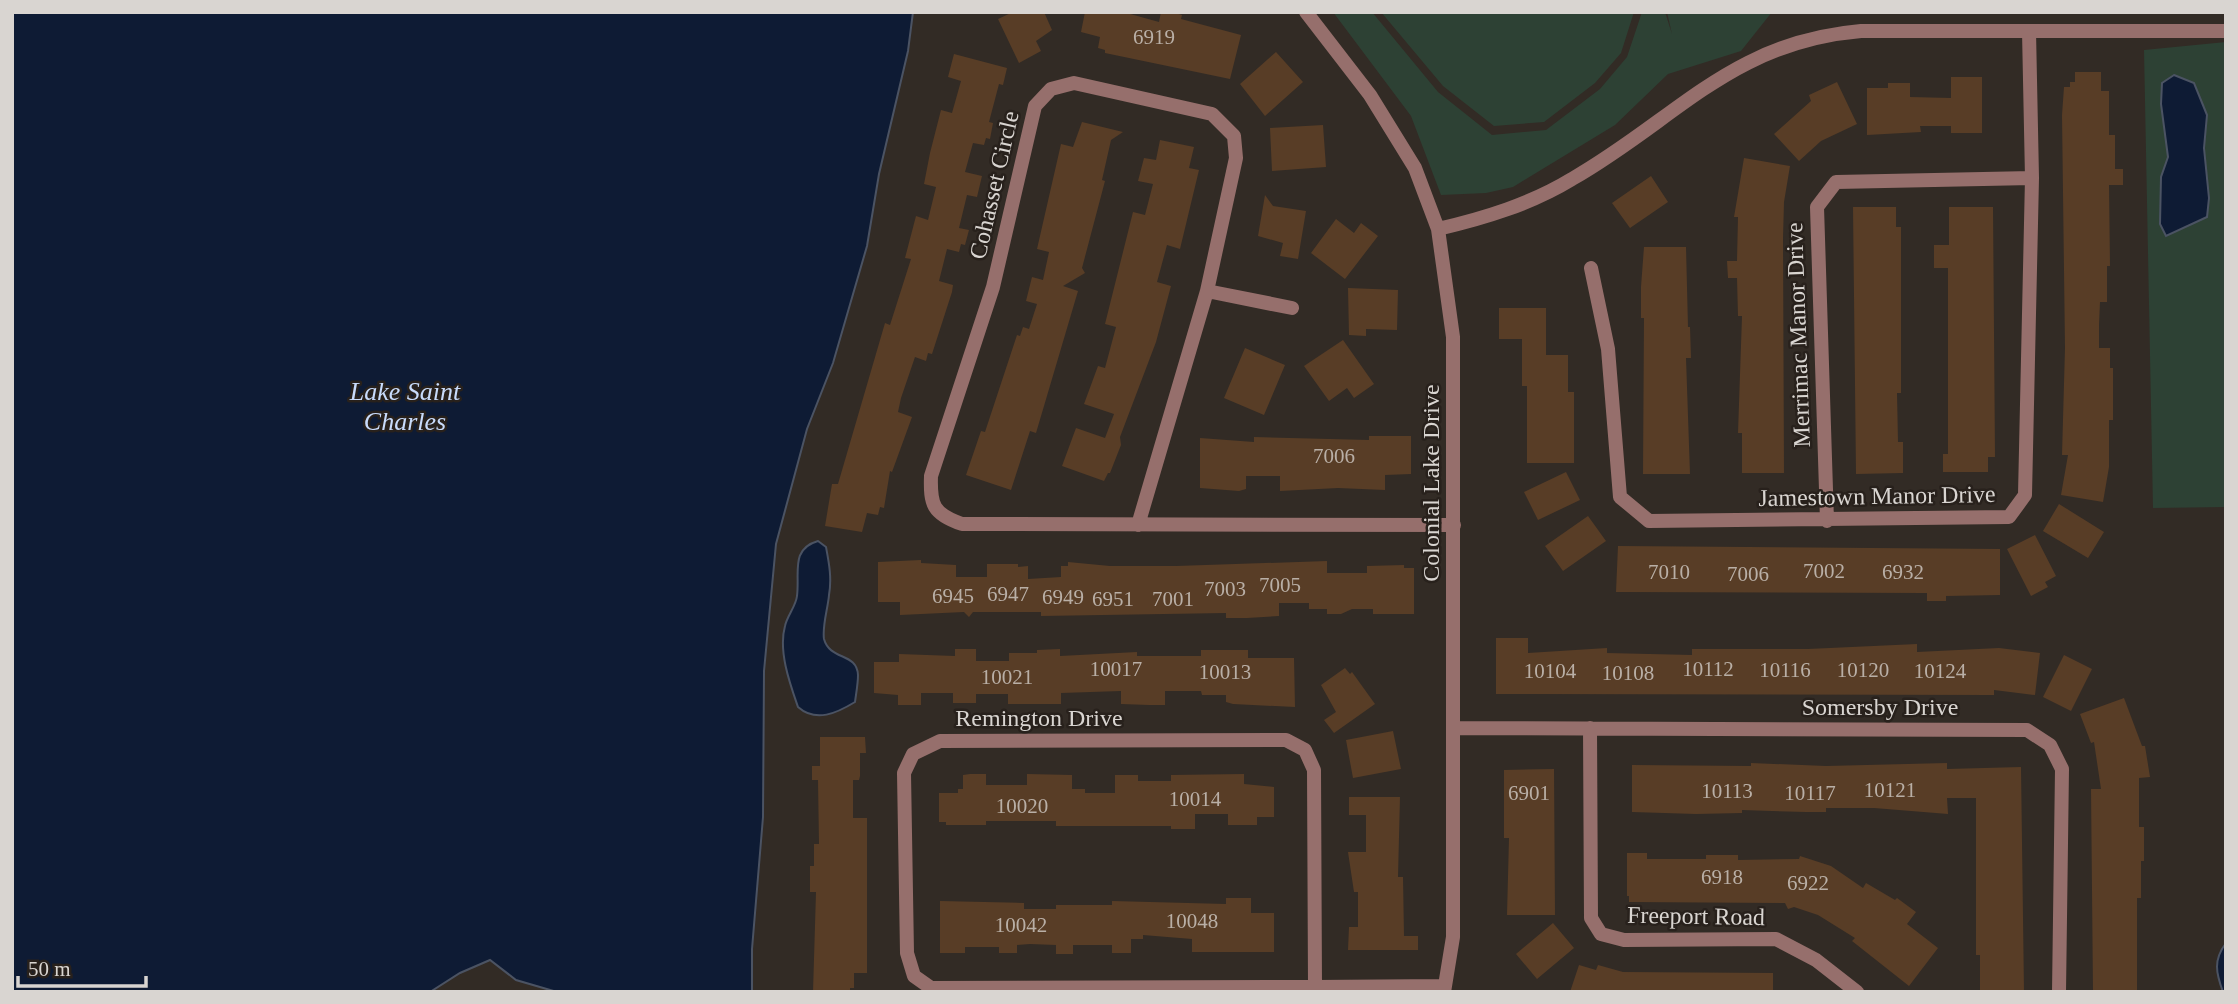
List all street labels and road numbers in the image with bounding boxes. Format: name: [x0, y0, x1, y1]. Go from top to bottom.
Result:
street label: Cohasset Circle: [964, 108, 1024, 262]
street label: Merrimac Manor Drive: [1781, 222, 1815, 448]
street label: Colonial Lake Drive: [1418, 384, 1444, 582]
street label: Jamestown Manor Drive: [1758, 481, 1996, 511]
street label: Somersby Drive: [1802, 694, 1958, 720]
street label: Remington Drive: [955, 705, 1123, 731]
street label: Freeport Road: [1627, 902, 1765, 930]

